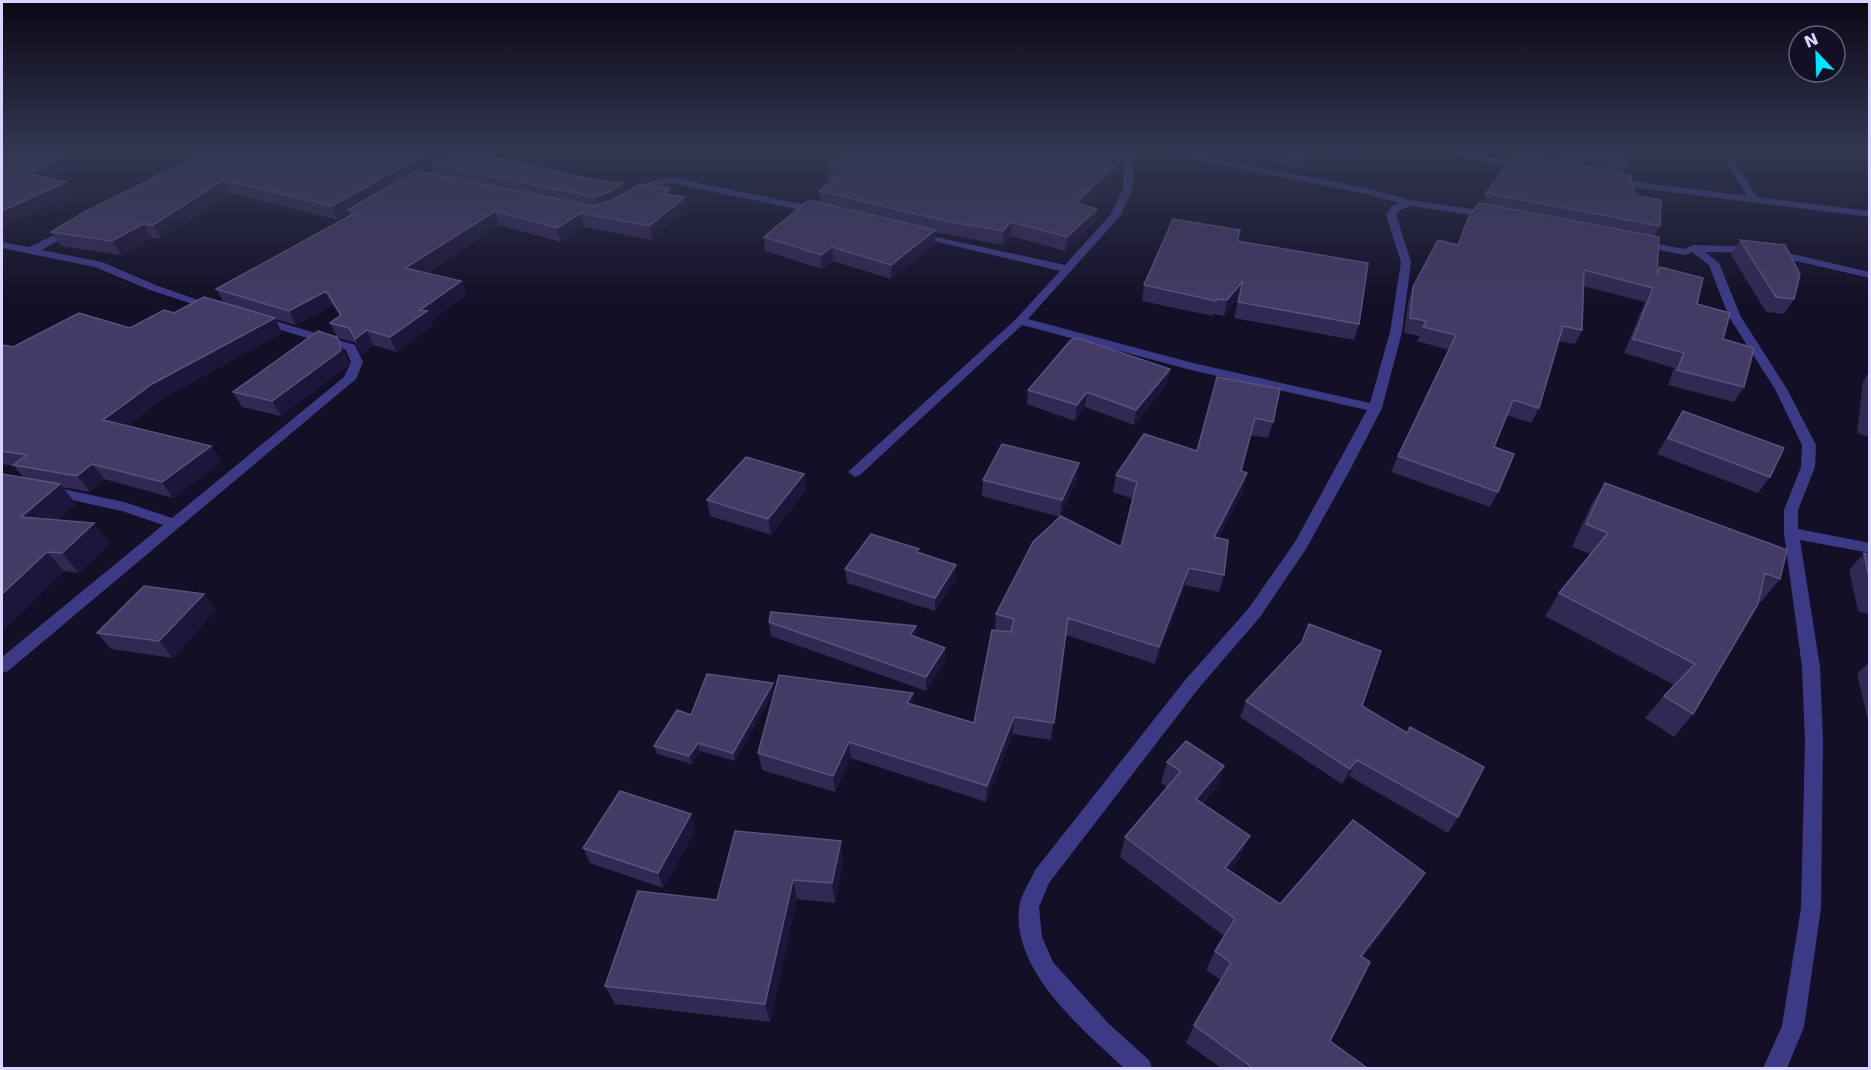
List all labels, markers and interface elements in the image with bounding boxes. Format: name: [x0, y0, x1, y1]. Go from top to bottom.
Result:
north arrow: [1787, 24, 1847, 84]
text: N: [1801, 29, 1821, 52]

